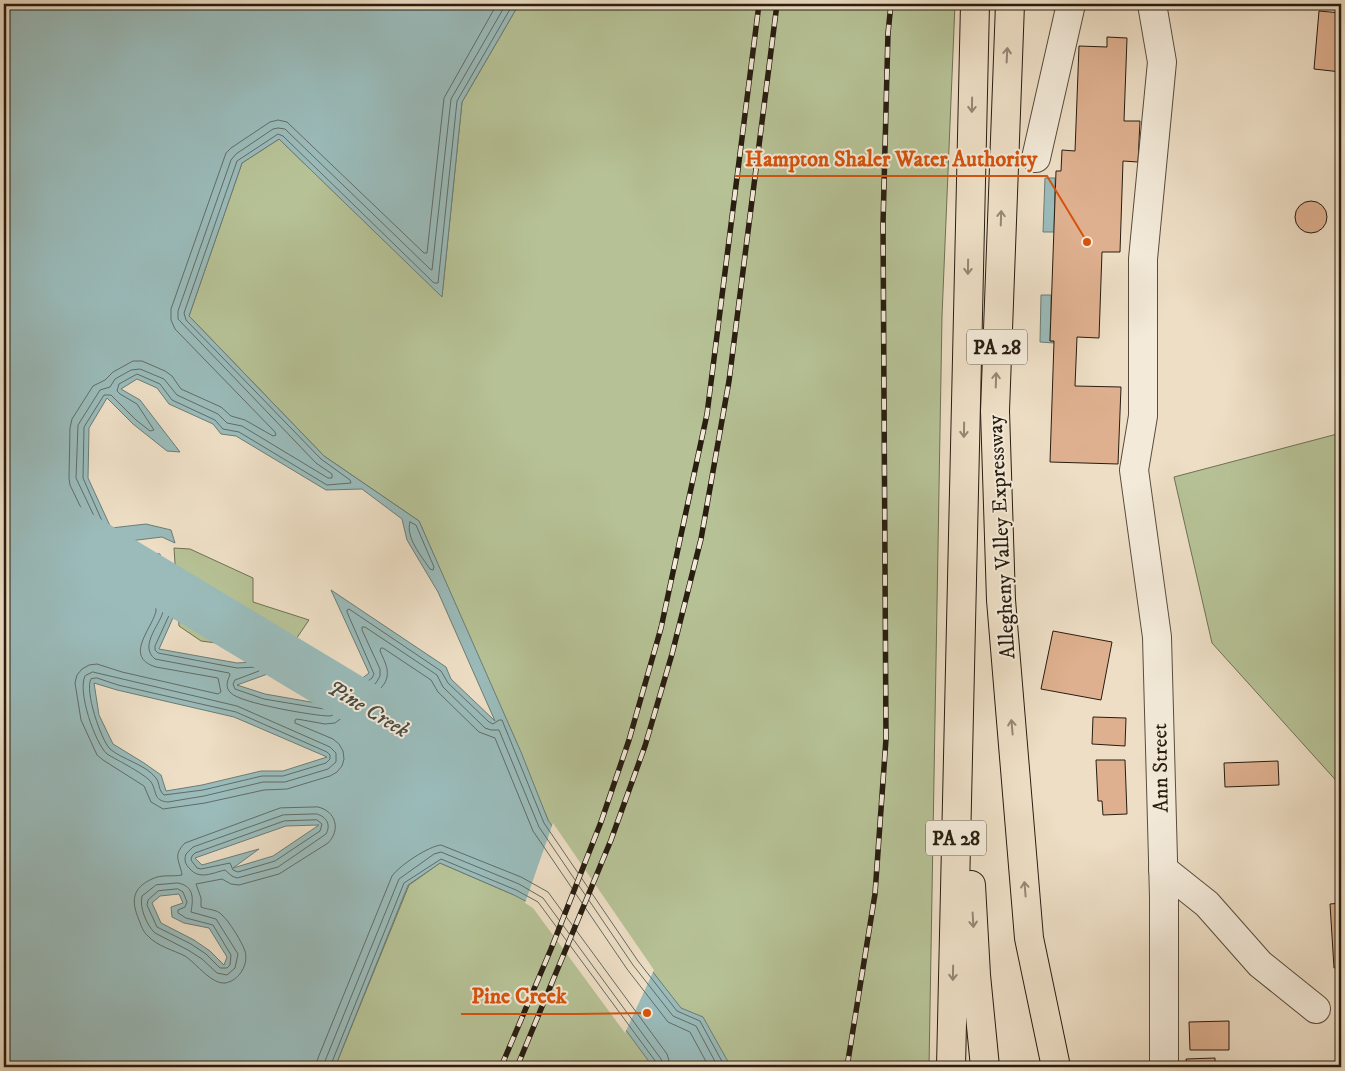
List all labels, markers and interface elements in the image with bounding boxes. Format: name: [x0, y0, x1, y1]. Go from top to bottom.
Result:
one-way arrow: [1002, 47, 1012, 64]
one-way arrow: [967, 96, 977, 113]
callout: Hampton Shaler Water Authority: [735, 139, 1047, 176]
text: Hampton Shaler Water Authority: [745, 146, 1038, 173]
one-way arrow: [996, 210, 1006, 226]
one-way arrow: [963, 259, 973, 275]
road number: PA 28: [967, 330, 1027, 364]
one-way arrow: [991, 372, 1001, 388]
street label: Allegheny Valley Expressway: [983, 413, 1021, 660]
one-way arrow: [960, 422, 969, 438]
water label: Pine Creek: [322, 674, 415, 745]
one-way arrow: [1007, 719, 1017, 735]
street label: Ann Street: [1147, 723, 1175, 813]
road number: PA 28: [926, 820, 986, 856]
one-way arrow: [1021, 881, 1030, 897]
one-way arrow: [968, 912, 977, 928]
one-way arrow: [948, 964, 958, 980]
callout: Pine Creek: [461, 977, 577, 1014]
text: Pine Creek: [471, 983, 568, 1010]

